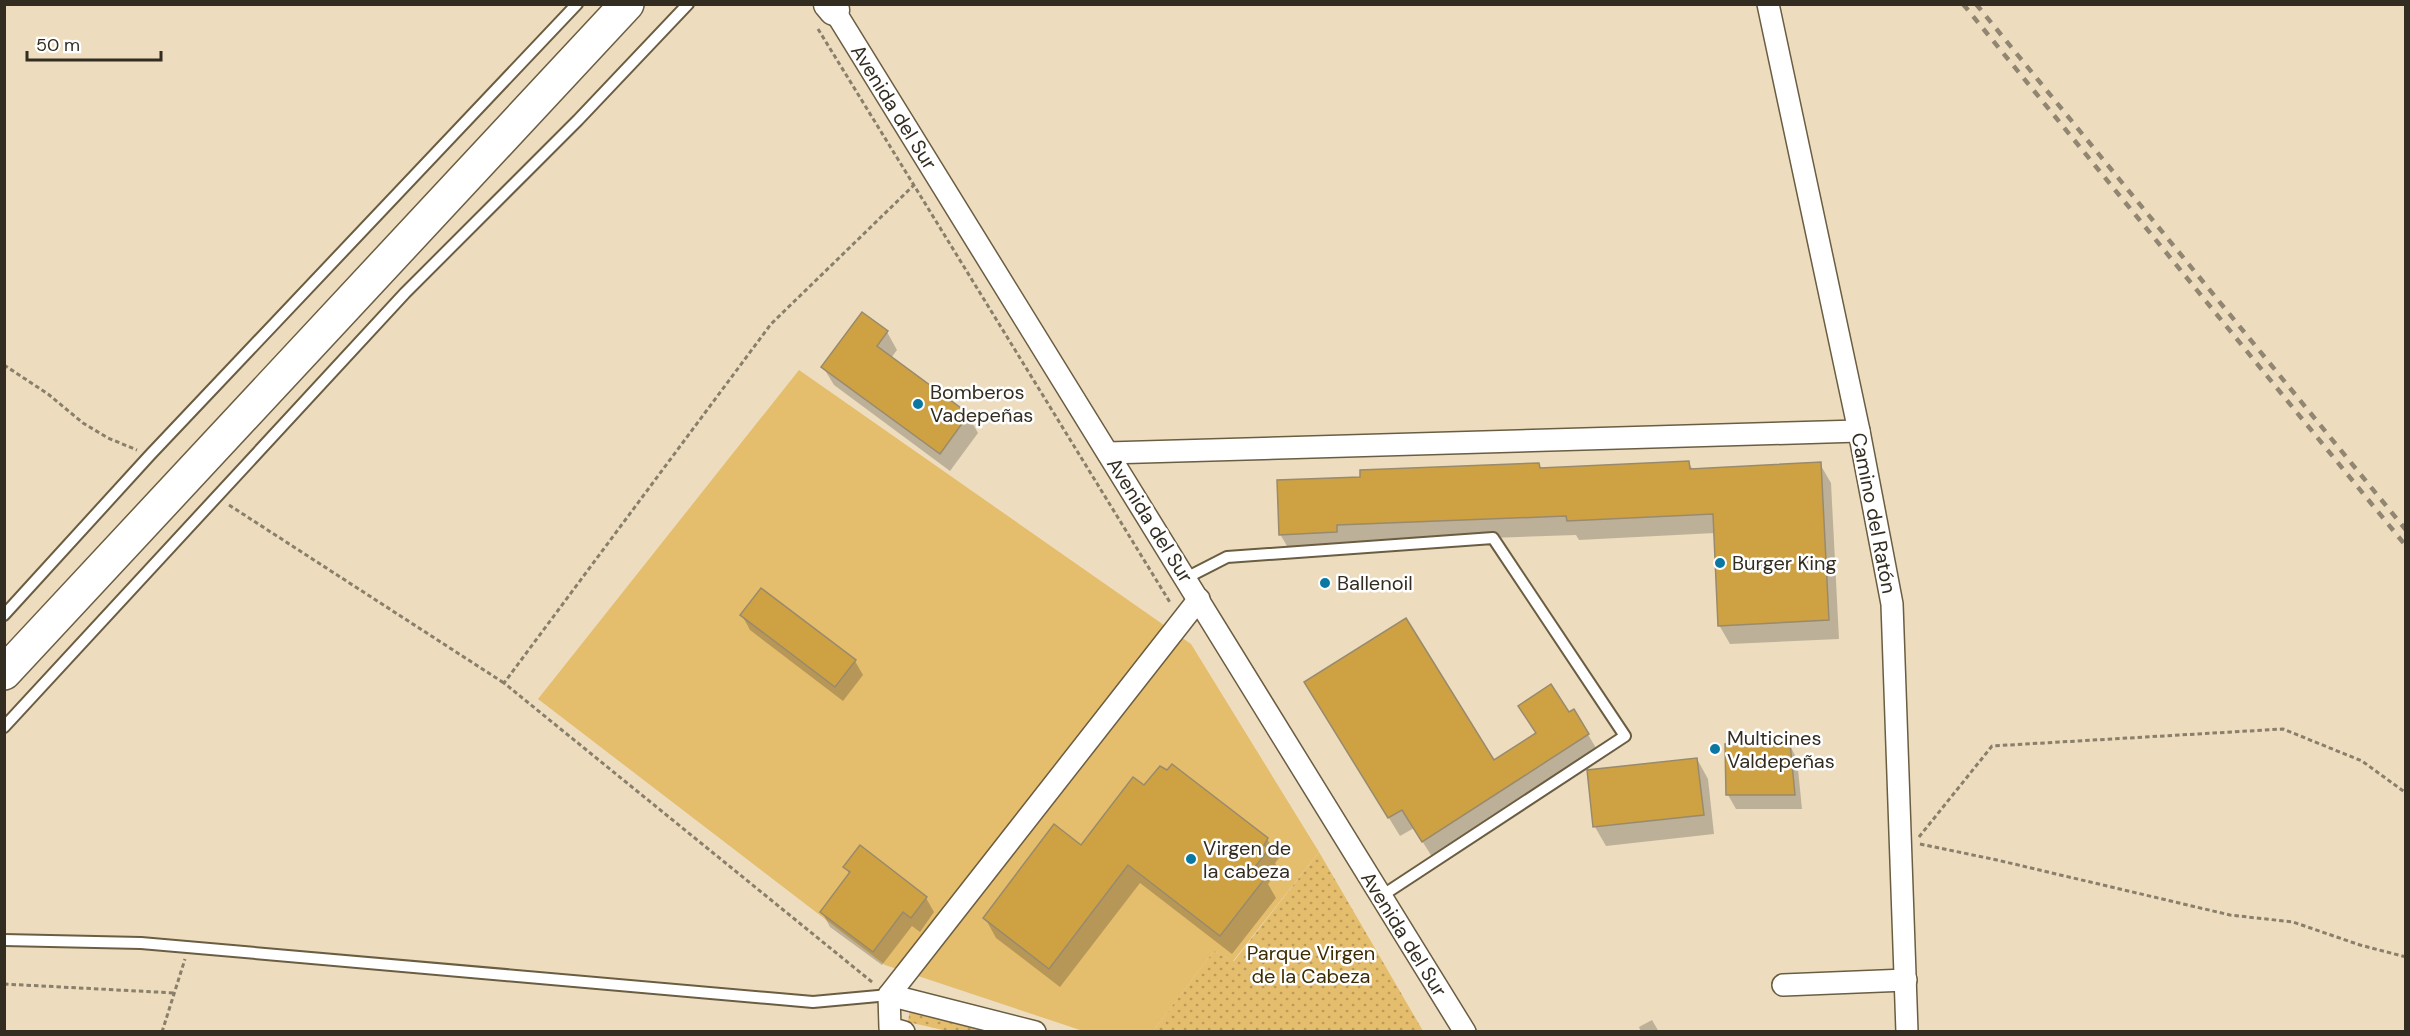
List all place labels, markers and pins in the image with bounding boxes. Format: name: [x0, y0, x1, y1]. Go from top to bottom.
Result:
place label: Bomberos Vadepeñas: [930, 379, 1033, 428]
marker: Bomberos Vadepeñas: [911, 397, 925, 411]
place label: Burger King: [1732, 550, 1837, 576]
marker: Burger King: [1713, 556, 1727, 570]
place label: Ballenoil: [1337, 570, 1413, 596]
marker: Ballenoil: [1318, 576, 1332, 590]
place label: Multicines Valdepeñas: [1727, 725, 1835, 774]
marker: Multicines Valdepeñas: [1708, 742, 1722, 756]
place label: Virgen de la cabeza: [1203, 835, 1291, 884]
marker: Virgen de la cabeza: [1184, 852, 1198, 866]

